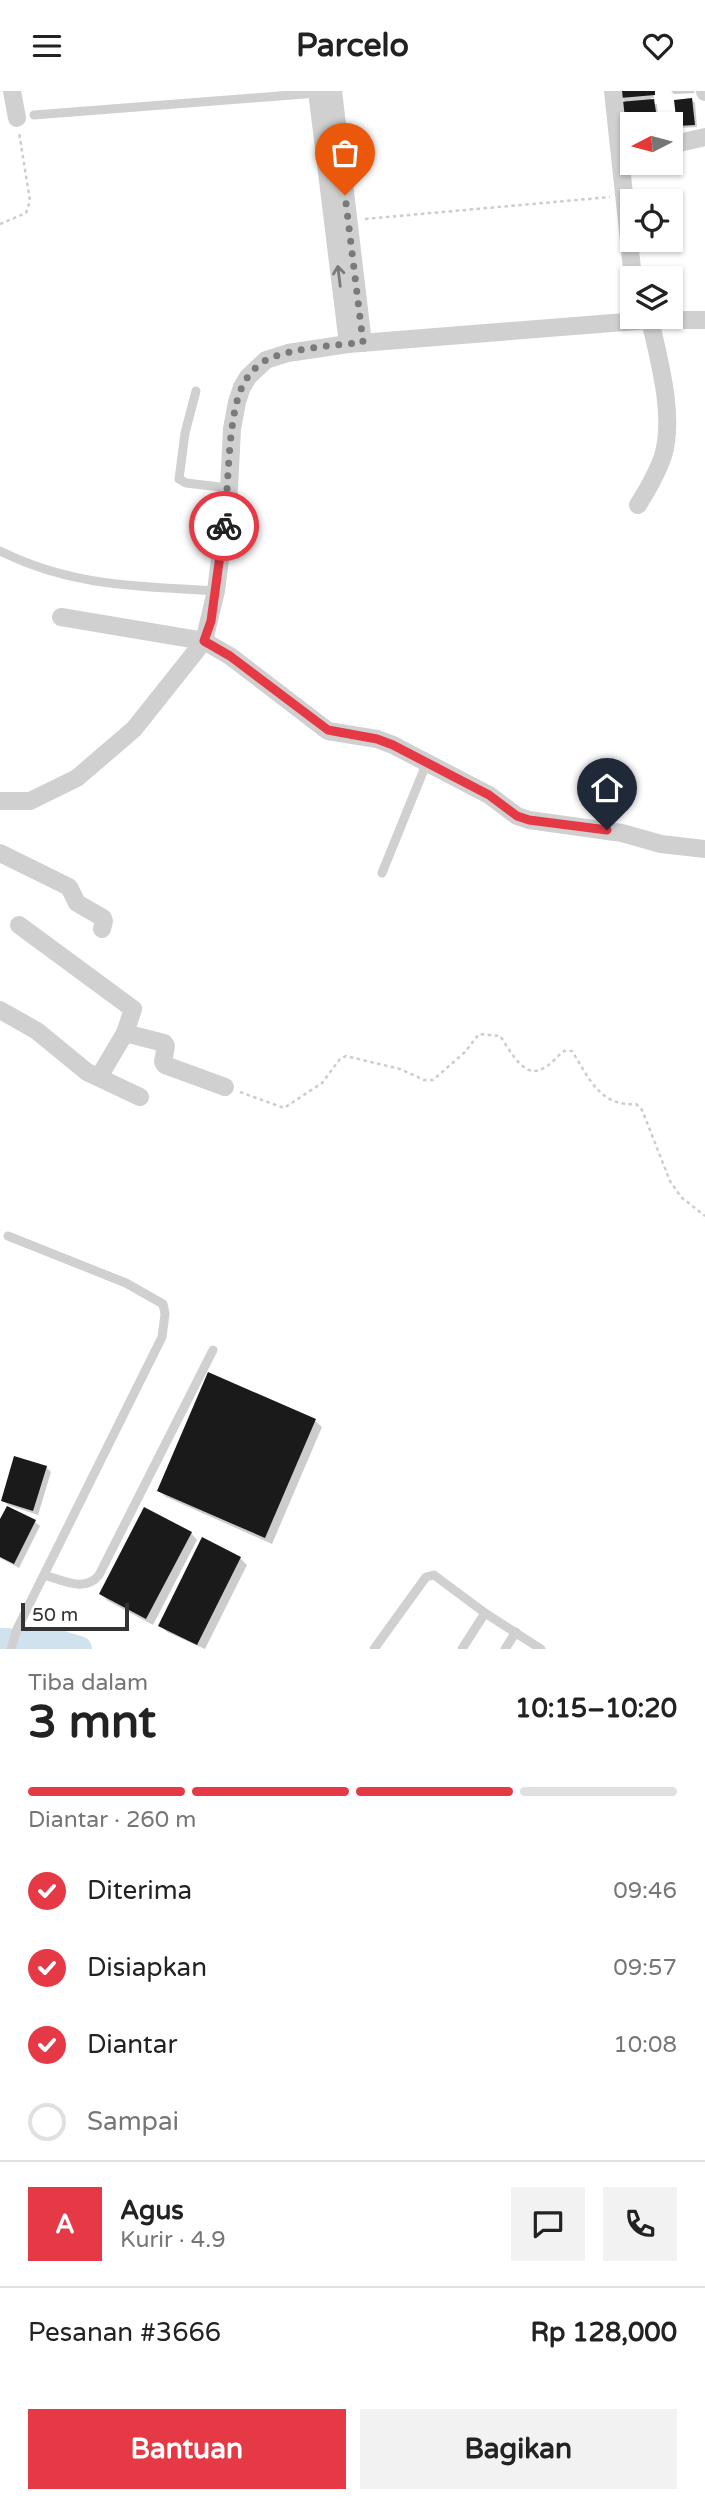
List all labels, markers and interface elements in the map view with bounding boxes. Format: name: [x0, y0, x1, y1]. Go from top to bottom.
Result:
icon: menu: [28, 27, 66, 65]
text: Parcelo: [296, 27, 409, 65]
icon: heart: [639, 27, 677, 65]
north arrow: [620, 112, 682, 175]
map controls: [620, 112, 683, 329]
pin: [315, 123, 375, 195]
icon: bag: [326, 134, 364, 172]
button: locate: [620, 189, 683, 252]
one-way arrow: [333, 265, 346, 288]
button: layers: [620, 266, 683, 329]
courier: [189, 491, 259, 561]
icon: bike: [205, 507, 243, 545]
pin: [577, 758, 637, 830]
icon: home: [588, 769, 626, 807]
scale bar: [21, 1600, 130, 1632]
text: 50 m: [32, 1604, 78, 1626]
text: Tiba dalam: [28, 1669, 148, 1697]
text: 10:15–10:20: [515, 1693, 677, 1724]
text: 3 mnt: [28, 1695, 156, 1750]
text: Diantar · 260 m: [28, 1806, 196, 1834]
icon: check: [28, 1872, 66, 1910]
text: Diterima: [87, 1875, 192, 1906]
text: 09:46: [613, 1877, 677, 1905]
icon: check: [28, 1949, 66, 1987]
text: Disiapkan: [87, 1952, 207, 1983]
text: 09:57: [613, 1954, 677, 1982]
icon: check: [28, 2026, 66, 2064]
text: Diantar: [87, 2029, 177, 2060]
text: 10:08: [613, 2031, 677, 2059]
text: Sampai: [87, 2106, 179, 2137]
button: chat: [511, 2187, 585, 2261]
button: phone: [603, 2187, 677, 2261]
text: Agus: [120, 2195, 184, 2226]
text: A: [55, 2209, 75, 2240]
text: Kurir · 4.9: [120, 2226, 226, 2254]
text: Pesanan #3666: [28, 2317, 221, 2348]
text: Rp 128,000: [531, 2317, 677, 2348]
button: Bantuan: [28, 2409, 346, 2489]
button: Bagikan: [360, 2409, 677, 2489]

